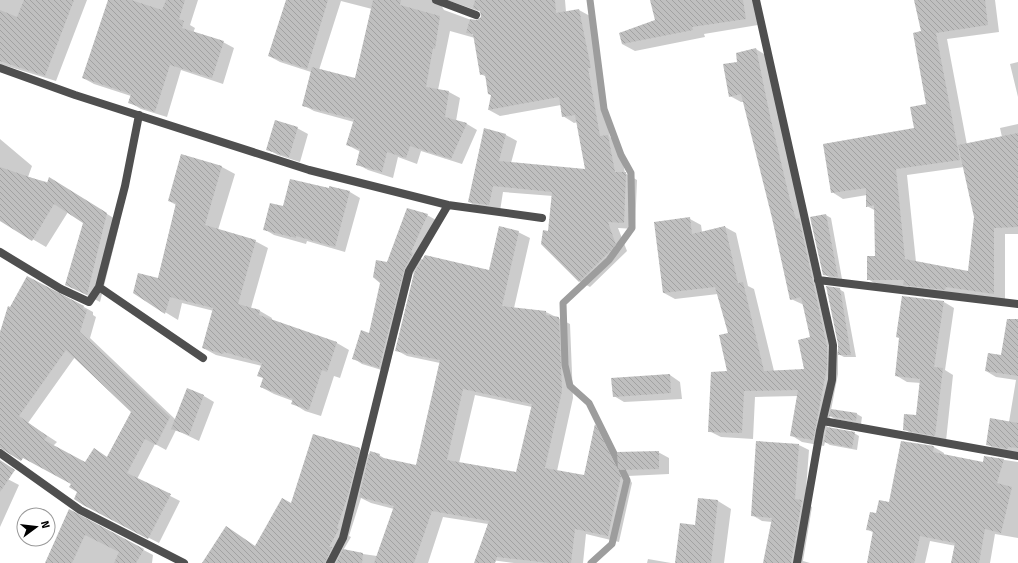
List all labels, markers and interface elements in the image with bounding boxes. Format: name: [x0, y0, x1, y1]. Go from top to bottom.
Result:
north arrow: [16, 507, 56, 547]
text: N: [38, 519, 52, 530]

